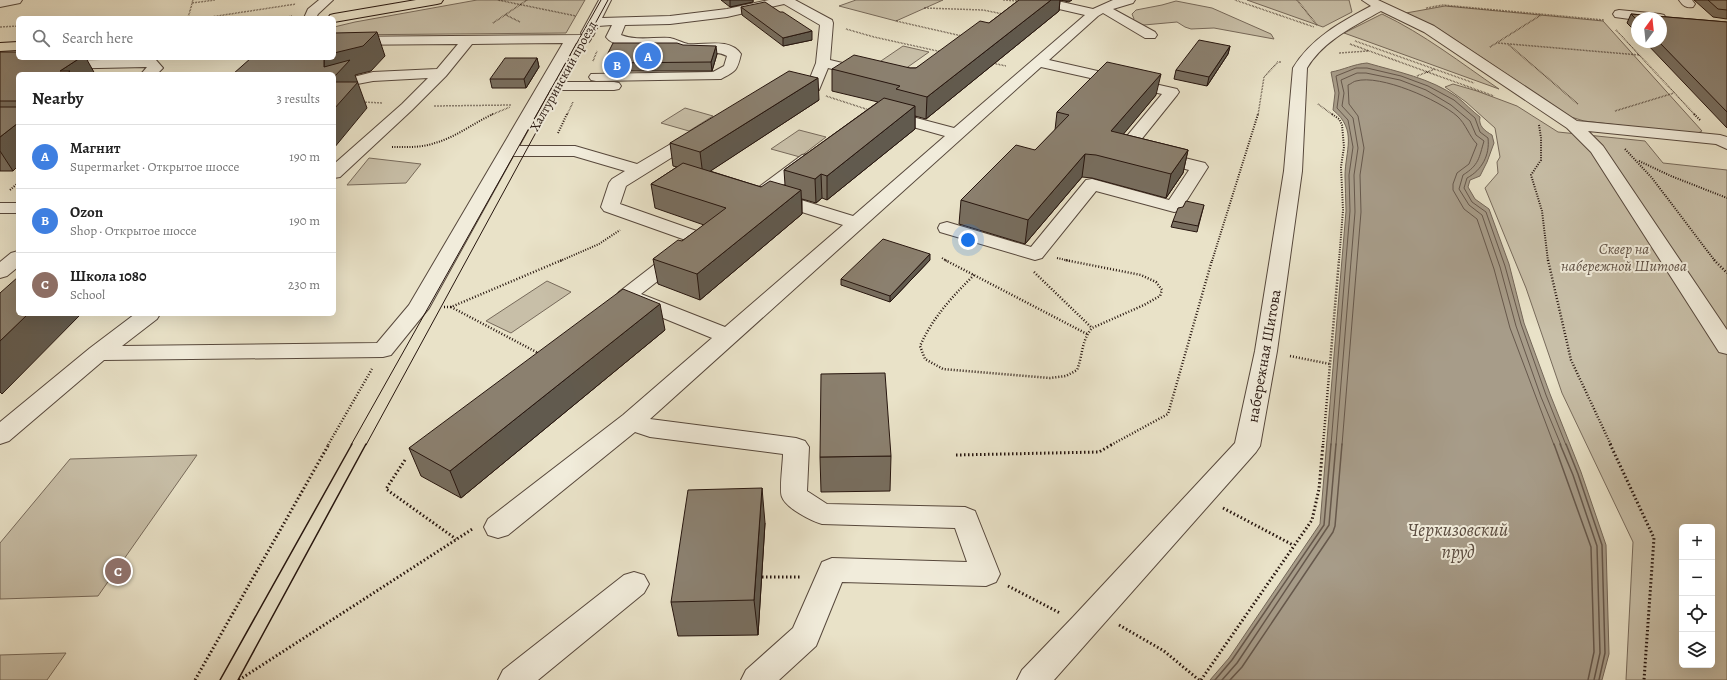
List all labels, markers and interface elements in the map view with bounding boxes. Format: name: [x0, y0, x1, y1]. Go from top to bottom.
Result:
north arrow: [1631, 12, 1667, 48]
search box: [16, 16, 336, 60]
street label: Халтуринский проезд: [526, 18, 600, 134]
icon: search: [30, 27, 52, 49]
text: Search here: [62, 28, 133, 48]
pin: A: [635, 41, 661, 71]
pin: B: [604, 50, 630, 80]
text: Nearby: [32, 87, 83, 110]
text: 3 results: [276, 90, 320, 107]
text: Магнит: [70, 138, 121, 158]
text: A: [41, 148, 49, 165]
text: 190 m: [289, 148, 320, 165]
text: Supermarket · Открытое шоссе: [70, 158, 239, 175]
text: Ozon: [70, 202, 103, 222]
text: B: [41, 212, 49, 229]
text: 190 m: [289, 212, 320, 229]
text: Shop · Открытое шоссе: [70, 222, 197, 239]
your location: [958, 230, 978, 250]
park label: Сквер на набережной Шитова: [1561, 239, 1687, 276]
text: Школа 1080: [70, 266, 147, 286]
text: C: [41, 276, 49, 293]
text: 230 m: [288, 276, 320, 293]
text: School: [70, 286, 105, 303]
street label: набережная Шитова: [1242, 288, 1286, 424]
water label: Черкизовский пруд: [1408, 517, 1508, 565]
map controls: [1679, 524, 1715, 668]
button: +: [1679, 524, 1715, 560]
pin: C: [105, 556, 131, 586]
button: −: [1679, 560, 1715, 596]
button: locate: [1679, 596, 1715, 632]
button: layers: [1679, 632, 1715, 668]

